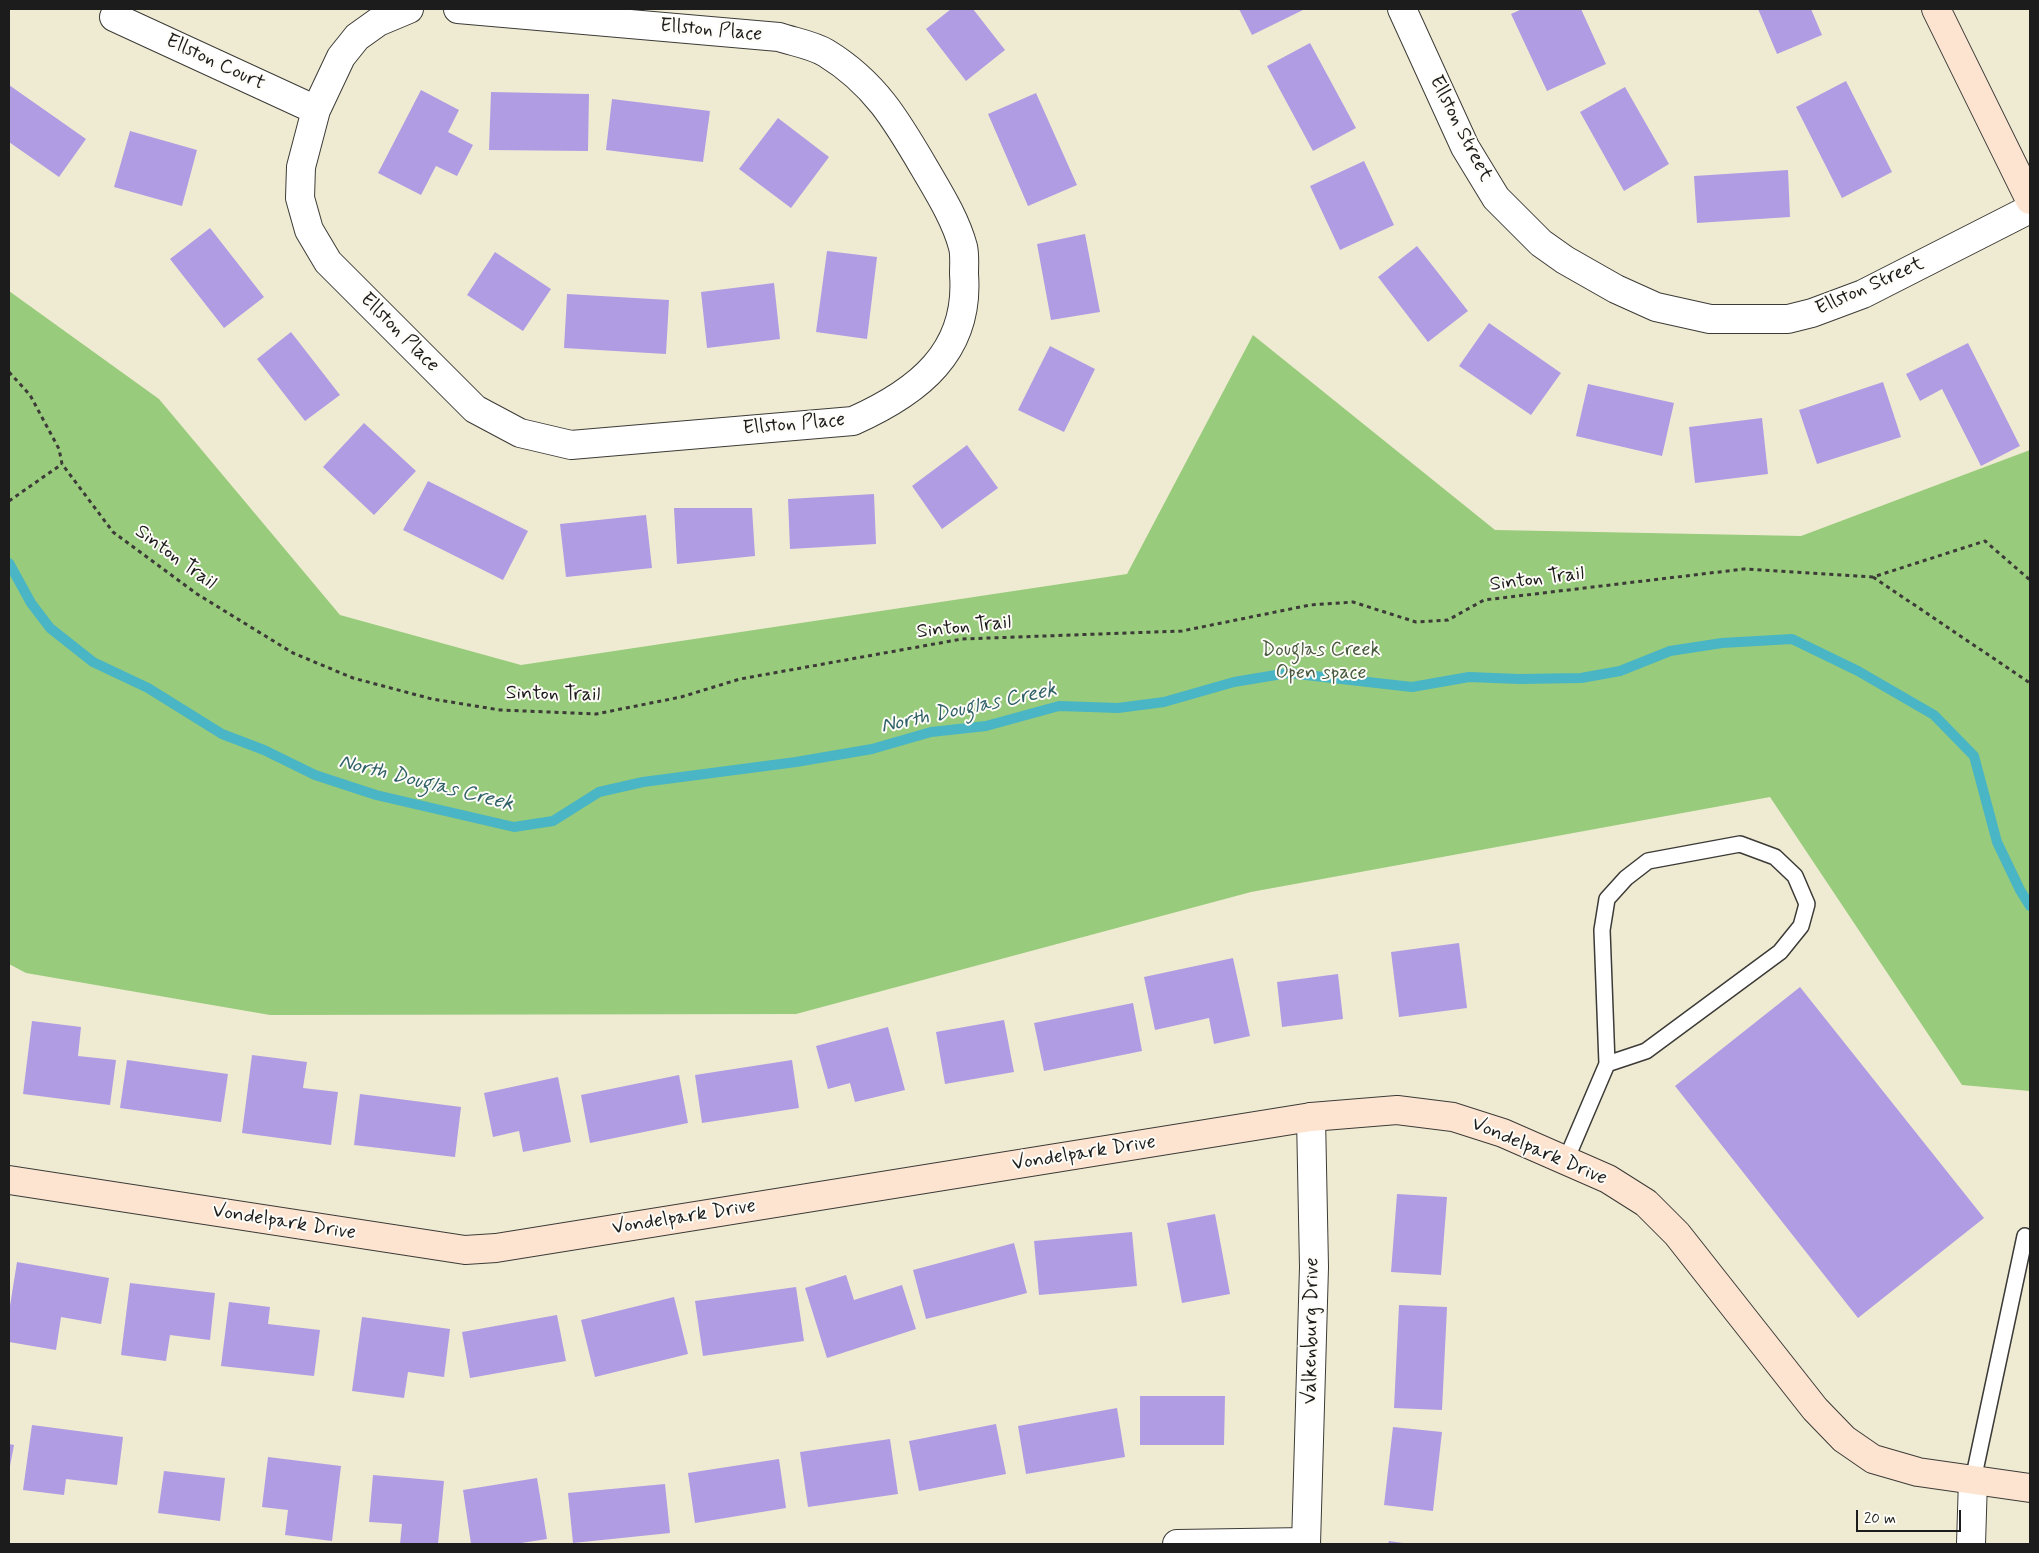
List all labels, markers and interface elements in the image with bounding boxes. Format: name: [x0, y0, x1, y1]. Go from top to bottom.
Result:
street label: Ellston Place: [659, 15, 763, 47]
street label: Ellston Court: [162, 30, 268, 96]
street label: Ellston Street: [1423, 72, 1497, 186]
street label: Ellston Street: [1812, 252, 1928, 322]
street label: Ellston Place: [354, 288, 444, 378]
street label: Ellston Place: [742, 409, 846, 441]
street label: Sinton Trail: [130, 520, 220, 596]
street label: Sinton Trail: [1488, 562, 1586, 598]
street label: Sinton Trail: [916, 611, 1012, 645]
park label: Douglas Creek Open space: [1262, 639, 1380, 686]
water label: North Douglas Creek: [879, 678, 1059, 740]
street label: Sinton Trail: [505, 682, 601, 708]
water label: North Douglas Creek: [336, 750, 516, 818]
street label: Vondelpark Drive: [1468, 1113, 1610, 1191]
street label: Vondelpark Drive: [1010, 1131, 1158, 1177]
street label: Vondelpark Drive: [610, 1195, 758, 1241]
street label: Vondelpark Drive: [210, 1200, 358, 1246]
street label: Valkenburg Drive: [1299, 1257, 1325, 1405]
scale bar: [1859, 1500, 1964, 1532]
text: 20 m: [1864, 1509, 1896, 1529]

